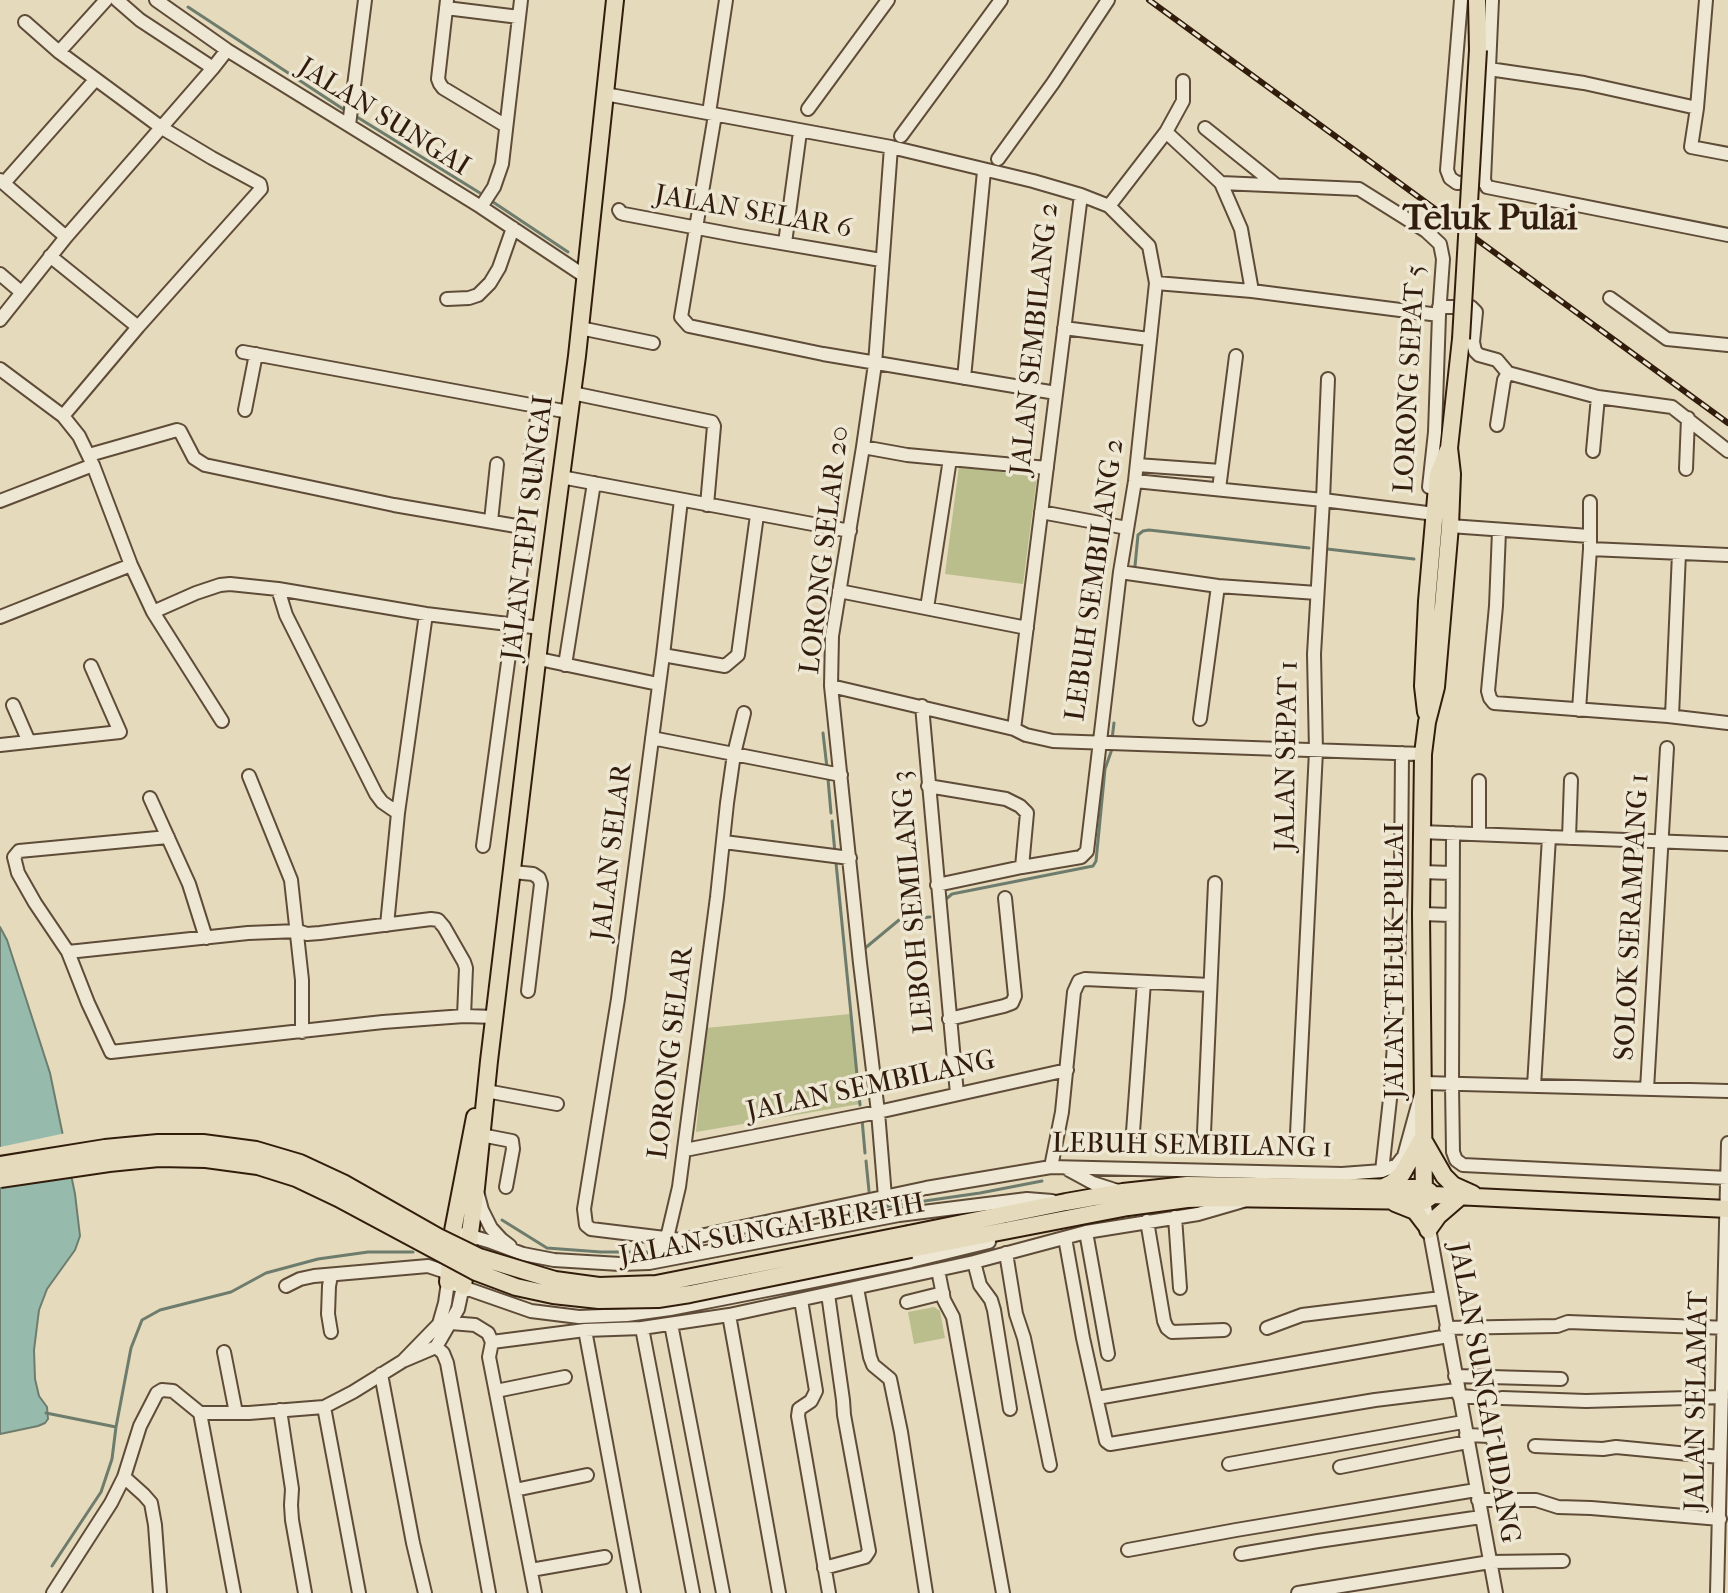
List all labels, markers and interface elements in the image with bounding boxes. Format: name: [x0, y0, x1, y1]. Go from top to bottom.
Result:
street label: JALAN SUNGAI: [290, 51, 476, 185]
street label: JALAN SELAR 6: [652, 179, 854, 247]
district label: Teluk Pulai: [1403, 198, 1577, 242]
street label: JALAN SEMBILANG 2: [1005, 201, 1067, 477]
street label: LORONG SEPAT 5: [1388, 264, 1434, 494]
street label: JALAN TEPI SUNGAI: [496, 394, 562, 662]
street label: LORONG SELAR 20: [794, 424, 858, 676]
street label: LEBUH SEMBILANG 2: [1060, 437, 1132, 723]
street label: JALAN SEPAT 1: [1270, 660, 1306, 852]
street label: JALAN SELAR: [585, 761, 641, 943]
street label: LEBOH SEMILANG 3: [886, 769, 942, 1035]
street label: SOLOK SERAMPANG 1: [1609, 772, 1657, 1062]
street label: JALAN TELUK PULAI: [1379, 823, 1413, 1099]
street label: LORONG SELAR: [642, 945, 702, 1161]
street label: JALAN SEMBILANG: [744, 1044, 998, 1130]
street label: LEBUH SEMBILANG 1: [1052, 1128, 1332, 1166]
street label: JALAN SUNGAI BERTIH: [617, 1188, 927, 1274]
street label: JALAN SUNGAI UDANG: [1440, 1240, 1526, 1546]
street label: JALAN SELAMAT: [1679, 1291, 1717, 1511]

